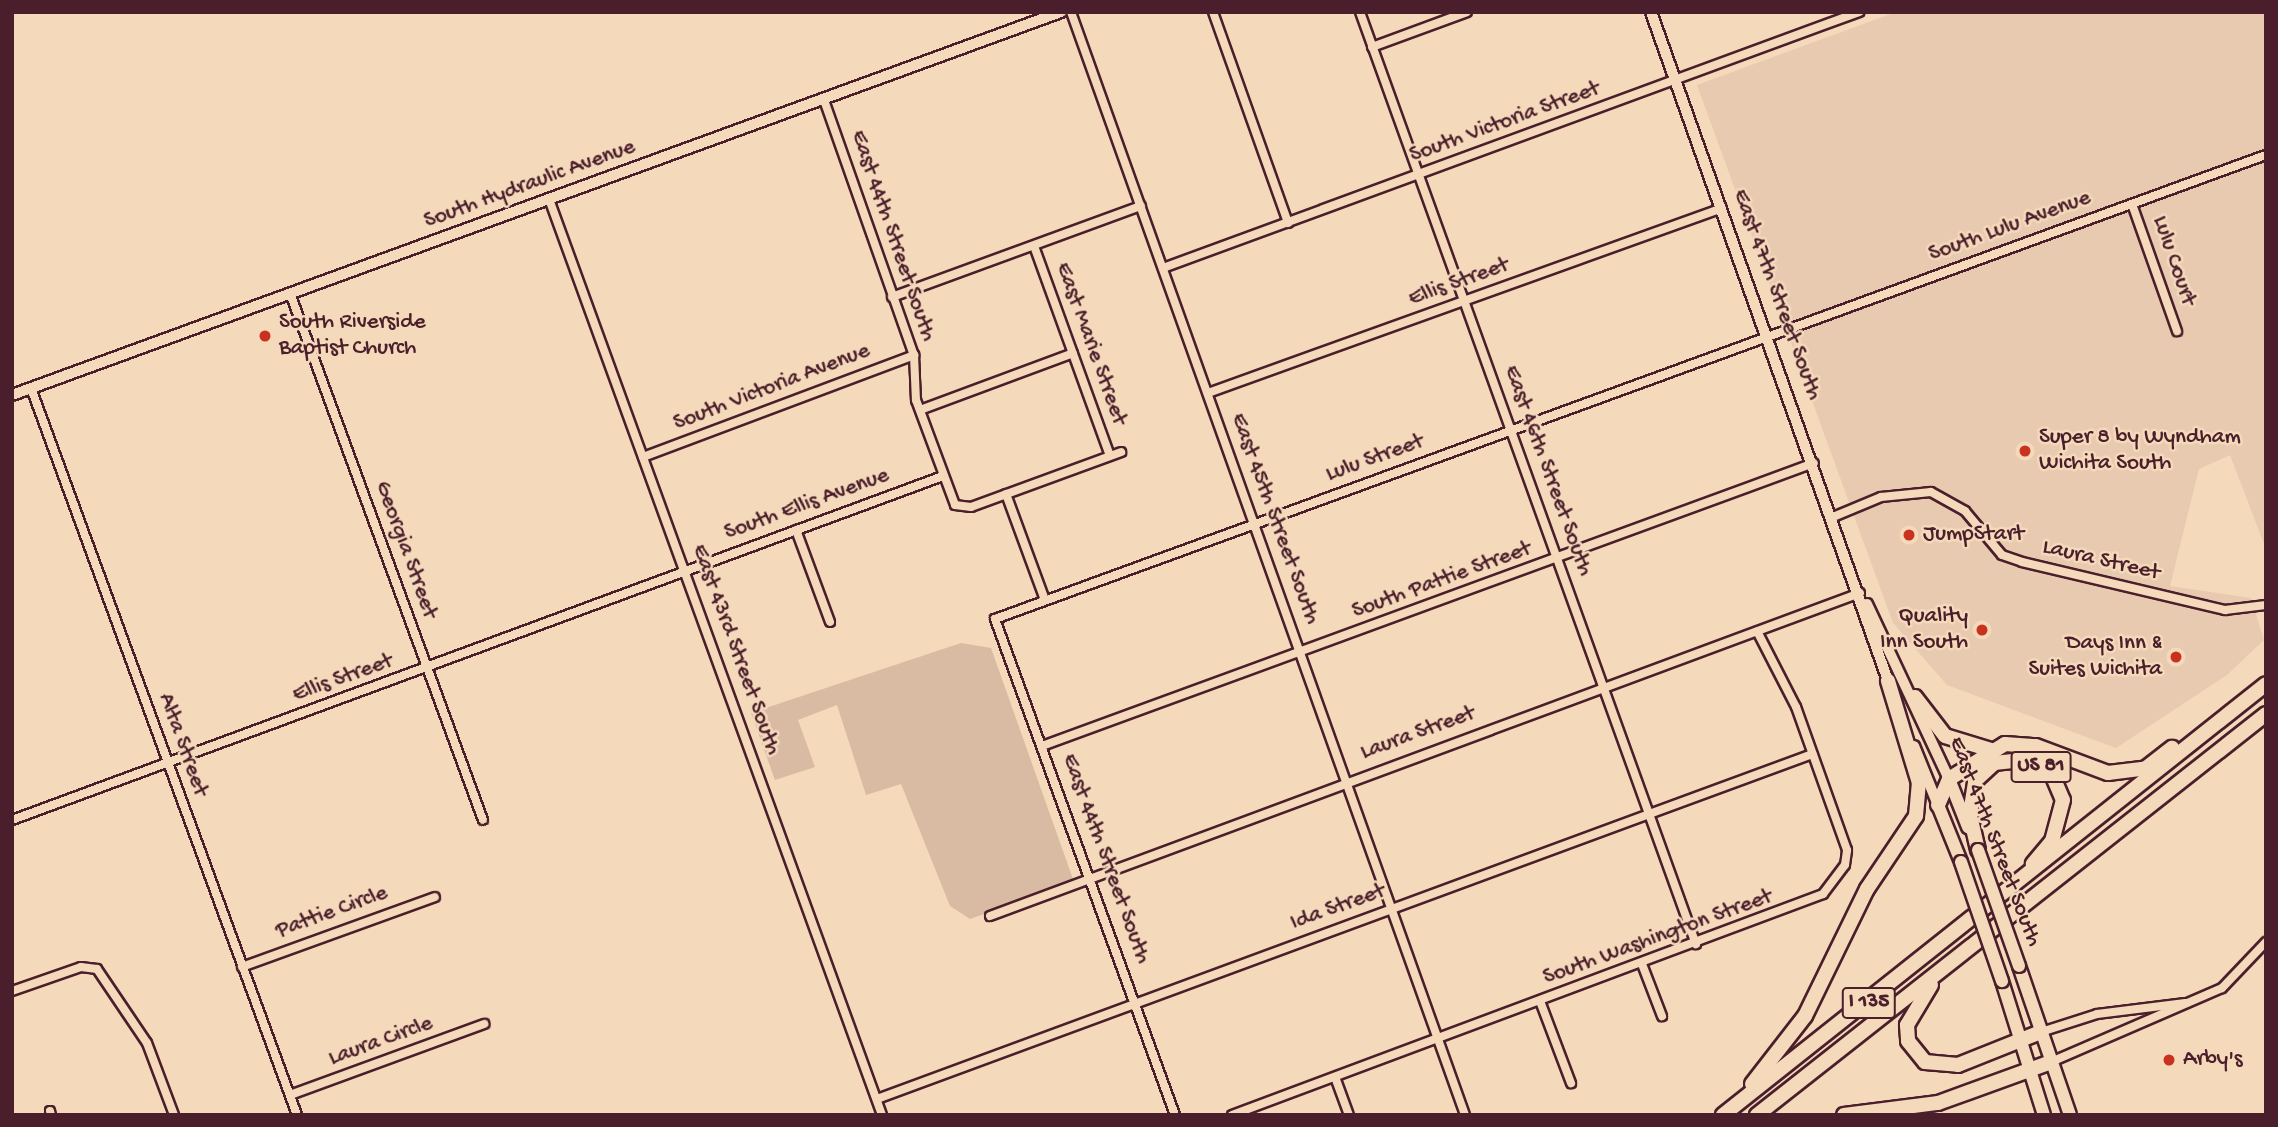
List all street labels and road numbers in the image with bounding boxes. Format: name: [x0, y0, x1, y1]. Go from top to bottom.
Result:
street label: South Victoria Street: [1406, 76, 1604, 170]
street label: East 44th Street South: [843, 127, 941, 345]
street label: South Hydraulic Avenue: [421, 134, 639, 236]
street label: South Lulu Avenue: [1925, 185, 2095, 269]
street label: East 47th Street South: [1725, 186, 1827, 404]
street label: Lulu Court: [2145, 212, 2201, 310]
street label: Ellis Street: [1405, 252, 1513, 314]
street label: East Marie Street: [1048, 259, 1132, 429]
street label: South Victoria Avenue: [670, 338, 874, 438]
street label: East 46th Street South: [1496, 362, 1598, 580]
street label: East 45th Street South: [1223, 410, 1325, 628]
street label: Lulu Street: [1322, 429, 1428, 489]
street label: South Ellis Avenue: [721, 462, 893, 548]
street label: Georgia Street: [367, 478, 443, 622]
street label: Laura Street: [2040, 534, 2162, 588]
street label: South Pattie Street: [1349, 536, 1535, 626]
street label: East 43rd Street South: [684, 541, 786, 759]
street label: Ellis Street: [289, 648, 397, 710]
street label: Alta Street: [151, 690, 213, 800]
street label: Laura Street: [1357, 701, 1479, 767]
street label: East 47th Street South: [1941, 733, 2047, 951]
street label: East 44th Street South: [1054, 750, 1156, 968]
road number: US 81: [2010, 750, 2072, 784]
street label: Ida Street: [1287, 878, 1389, 938]
street label: Pattie Circle: [272, 880, 392, 946]
street label: South Washington Street: [1540, 884, 1776, 992]
road number: I 135: [1841, 986, 1897, 1020]
street label: Laura Circle: [325, 1010, 437, 1074]

